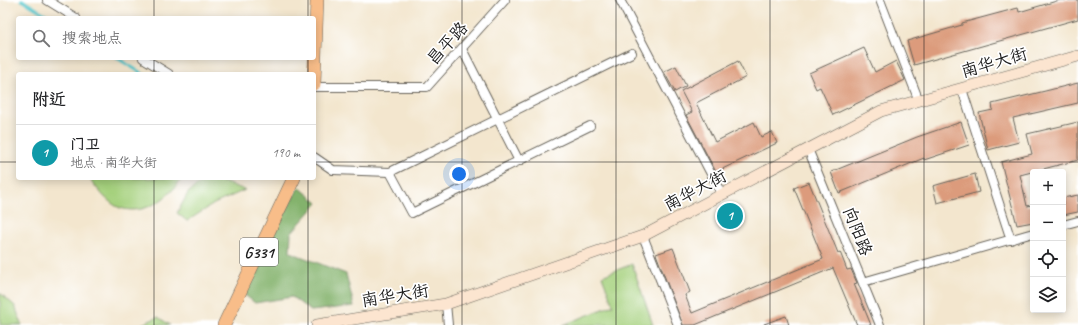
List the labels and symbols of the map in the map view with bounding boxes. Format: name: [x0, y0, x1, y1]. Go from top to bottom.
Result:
street label: 昌平路: [423, 17, 472, 69]
street label: 南华大街: [959, 43, 1030, 82]
your location: [449, 164, 469, 184]
street label: 南华大街: [660, 165, 730, 216]
pin: 1: [717, 201, 743, 231]
street label: 向阳路: [838, 204, 877, 259]
road number: G331: [240, 238, 278, 266]
street label: 南华大街: [360, 280, 430, 311]

